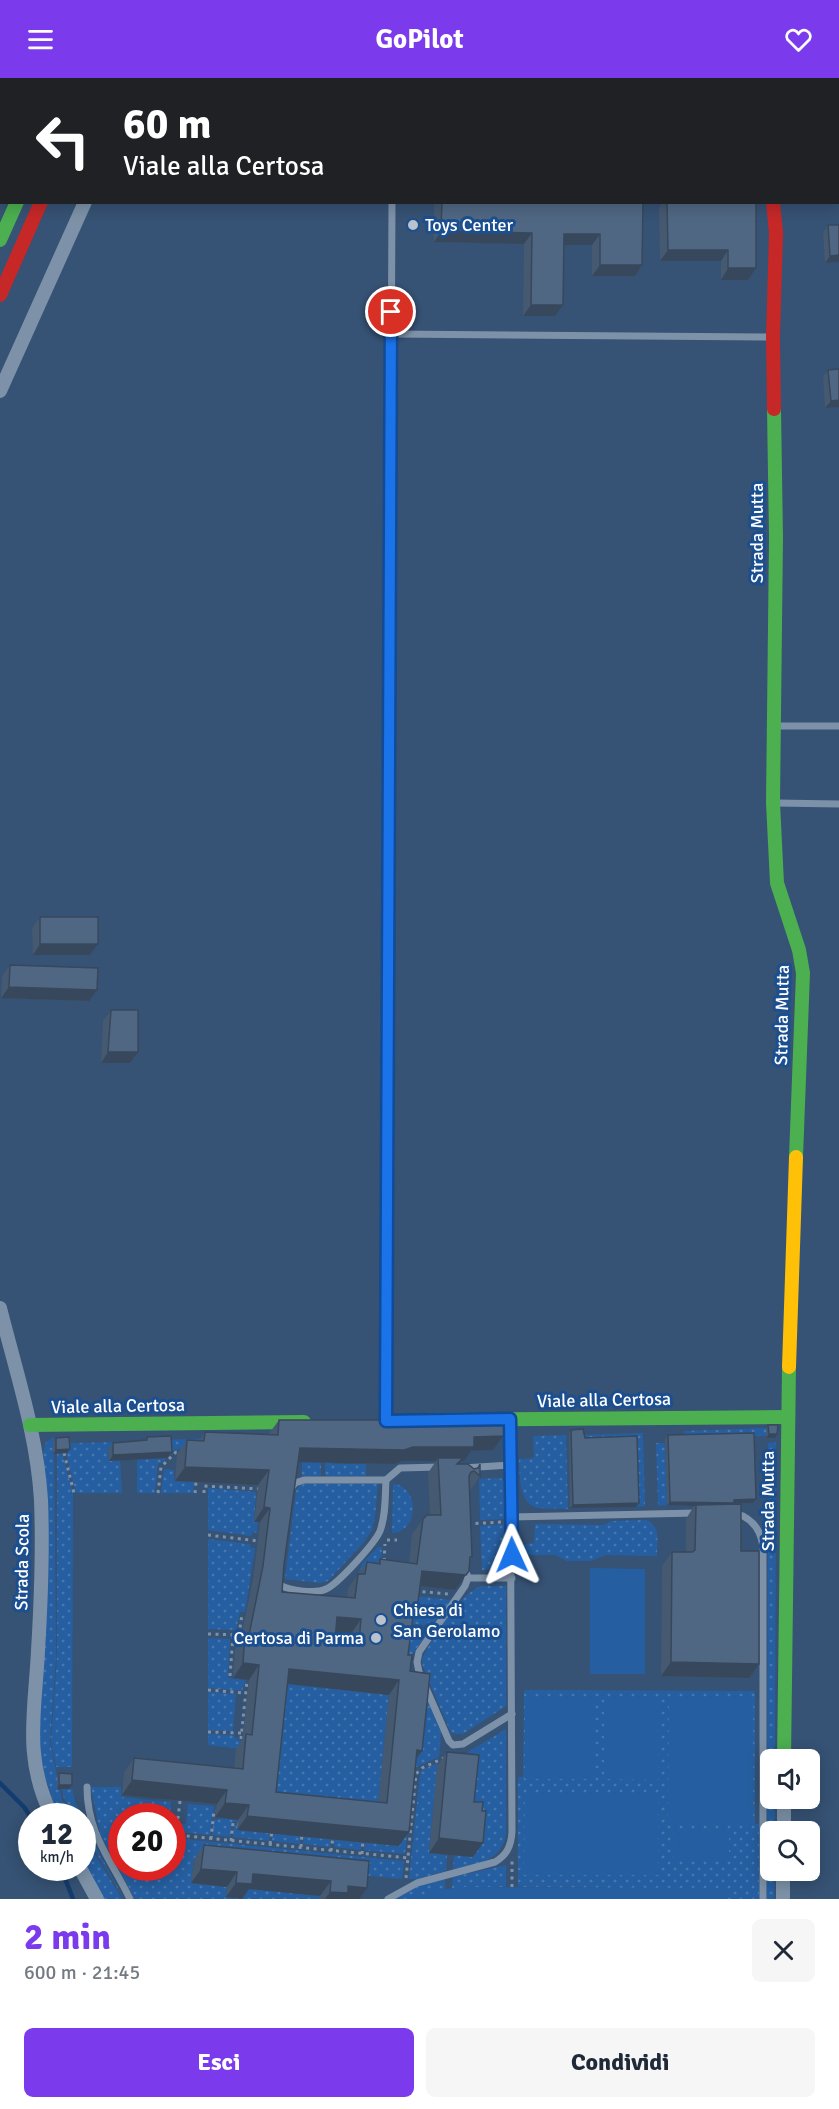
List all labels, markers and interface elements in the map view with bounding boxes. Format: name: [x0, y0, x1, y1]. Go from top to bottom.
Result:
icon: menu: [24, 23, 57, 56]
text: GoPilot: [375, 23, 464, 56]
icon: heart: [782, 23, 815, 56]
text: 60 m: [123, 99, 212, 150]
icon: left: [24, 102, 102, 180]
text: Viale alla Certosa: [123, 150, 324, 183]
place label: Toys Center: [425, 214, 513, 236]
marker: Toys Center: [406, 218, 420, 232]
pin: [365, 286, 416, 337]
icon: arrive: [374, 295, 407, 328]
street label: Strada Mutta: [746, 483, 768, 583]
street label: Strada Mutta: [770, 965, 794, 1065]
street label: Viale alla Certosa: [537, 1388, 671, 1412]
street label: Viale alla Certosa: [51, 1394, 185, 1418]
street label: Strada Mutta: [757, 1451, 779, 1551]
street label: Strada Scola: [10, 1513, 34, 1611]
position arrow: [480, 1523, 544, 1587]
place label: Chiesa di San Gerolamo: [393, 1599, 500, 1642]
marker: Chiesa di San Gerolamo: [374, 1613, 388, 1627]
place label: Certosa di Parma: [233, 1627, 364, 1649]
marker: Certosa di Parma: [369, 1631, 383, 1645]
map controls: [760, 1749, 820, 1881]
button: sound: [760, 1749, 820, 1809]
speed limit sign: 20: [108, 1803, 186, 1881]
text: 12: [41, 1816, 73, 1853]
button: search: [760, 1821, 820, 1881]
text: km/h: [40, 1848, 74, 1866]
text: 2 min: [24, 1915, 111, 1960]
button: close: [752, 1919, 815, 1982]
text: 600 m · 21:45: [24, 1960, 140, 1985]
button: Esci: [24, 2028, 414, 2097]
button: Condividi: [426, 2028, 815, 2097]

